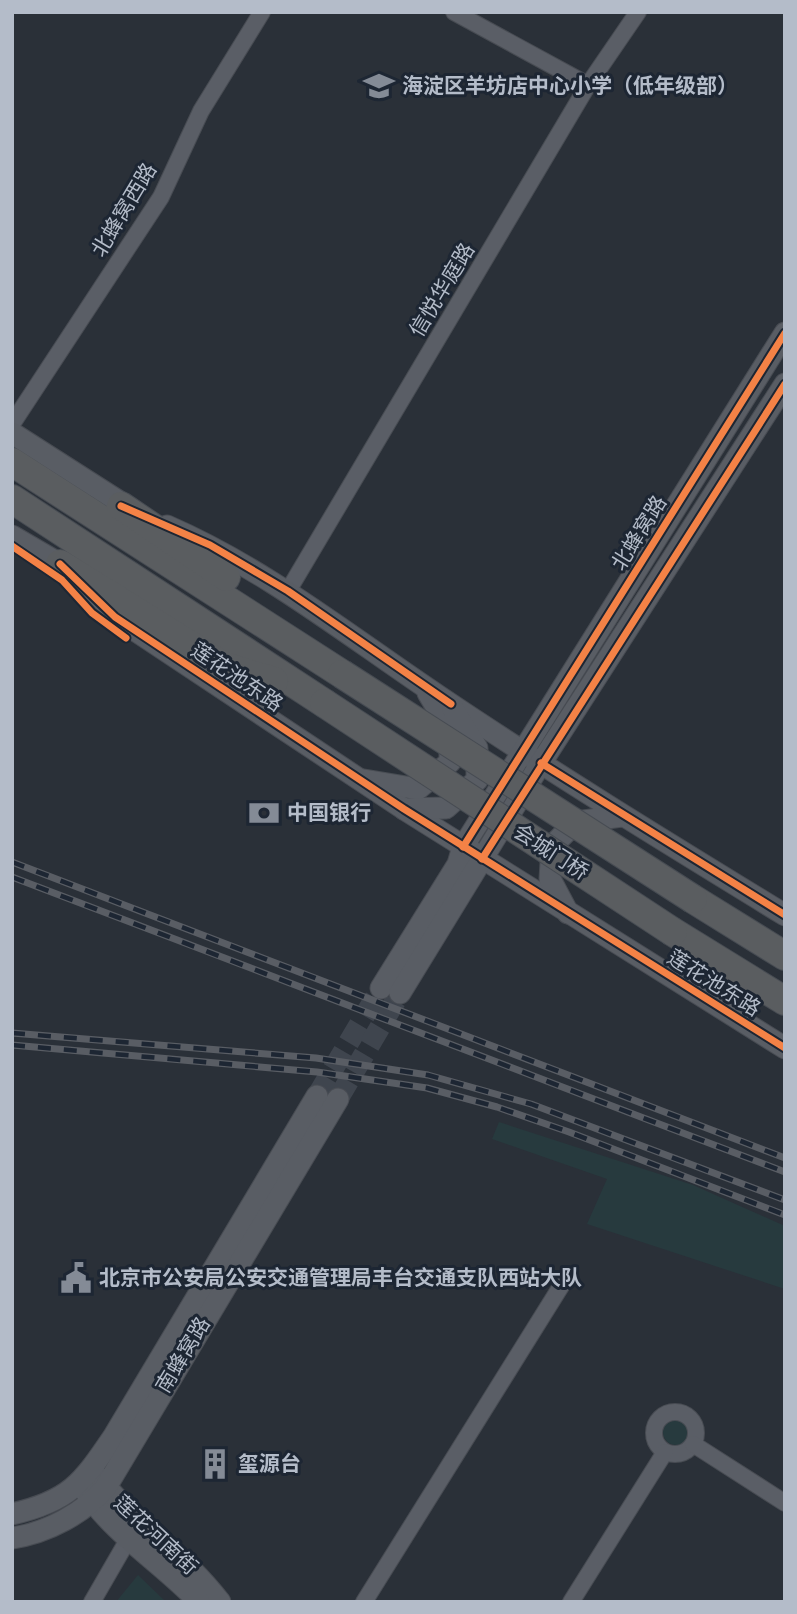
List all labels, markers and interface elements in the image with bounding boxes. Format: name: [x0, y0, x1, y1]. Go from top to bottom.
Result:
school or university icon: 海淀区羊坊店中心小学（低年级部）: [362, 69, 396, 103]
place label: 海淀区羊坊店中心小学（低年级部）: [402, 72, 738, 99]
street label: 北蜂窝西路: [85, 158, 162, 262]
street label: 信悦华庭路: [403, 238, 480, 342]
street label: 北蜂窝路: [605, 490, 672, 576]
street label: 莲花池东路: [186, 636, 288, 717]
bank icon: 中国银行: [247, 796, 281, 830]
place label: 中国银行: [287, 799, 371, 826]
street label: 会城门桥: [509, 817, 594, 886]
street label: 莲花池东路: [663, 943, 766, 1022]
public building icon: 北京市公安局公安交通管理局丰台交通支队西站大队: [59, 1261, 93, 1295]
place label: 北京市公安局公安交通管理局丰台交通支队西站大队: [99, 1264, 582, 1291]
street label: 南蜂窝路: [149, 1312, 216, 1398]
building icon: 玺源台: [198, 1447, 232, 1481]
place label: 玺源台: [238, 1450, 301, 1477]
street label: 莲花河南街: [109, 1489, 204, 1580]

